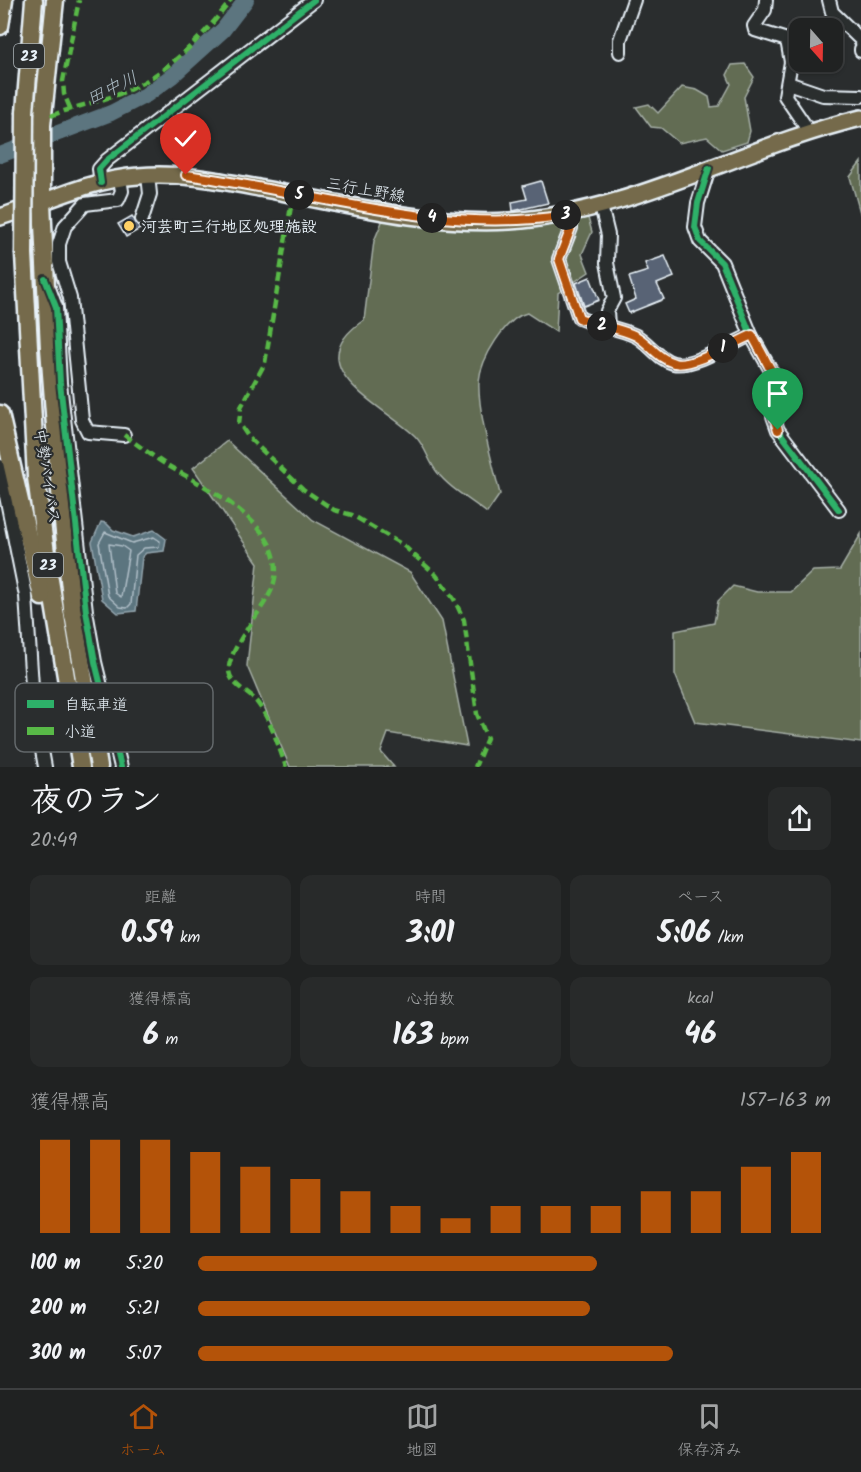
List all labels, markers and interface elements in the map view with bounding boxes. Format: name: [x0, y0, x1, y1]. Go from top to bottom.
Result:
north arrow: [789, 18, 843, 72]
map controls: [789, 18, 843, 72]
road number: 23: [14, 44, 44, 68]
water label: 田中川: [82, 64, 143, 114]
pin: [160, 113, 211, 175]
icon: check: [169, 122, 202, 155]
street label: 三行上野線: [324, 171, 407, 210]
pin: 5: [284, 180, 314, 210]
text: 5: [295, 182, 303, 207]
pin: 3: [551, 200, 581, 230]
text: 3: [562, 202, 570, 227]
pin: 4: [417, 203, 447, 233]
text: 4: [428, 205, 436, 230]
place label: 河芸町三行地区処理施設: [141, 215, 317, 240]
marker: 河芸町三行地区処理施設: [122, 219, 136, 233]
pin: 2: [587, 311, 617, 341]
text: 2: [597, 313, 607, 338]
pin: 1: [708, 333, 738, 363]
text: 1: [721, 335, 725, 360]
pin: [752, 368, 803, 430]
icon: arrive: [761, 377, 794, 410]
street label: 中勢バイパス: [27, 427, 66, 525]
road number: 23: [33, 553, 63, 577]
legend: [15, 683, 213, 752]
text: 自転車道: [64, 693, 128, 718]
text: 小道: [64, 720, 96, 745]
text: 夜のラン: [30, 776, 162, 829]
button: share: [768, 787, 831, 850]
text: 20:49: [30, 825, 77, 857]
text: 距離: [144, 885, 177, 910]
text: 時間: [414, 885, 447, 910]
text: ペース: [677, 885, 724, 910]
text: 0.59: [121, 910, 174, 958]
text: 3:01: [406, 910, 455, 958]
text: 5:06: [657, 910, 711, 958]
text: km: [174, 925, 200, 950]
text: /km: [711, 925, 744, 950]
text: kcal: [687, 986, 714, 1011]
text: 獲得標高: [128, 987, 193, 1012]
text: 心拍数: [406, 987, 455, 1012]
text: 46: [684, 1011, 717, 1059]
text: 6: [143, 1012, 159, 1060]
text: 163: [392, 1012, 434, 1060]
text: m: [159, 1027, 178, 1052]
text: bpm: [434, 1027, 469, 1052]
text: 157–163 m: [740, 1085, 831, 1117]
text: 獲得標高: [30, 1087, 110, 1119]
text: 100 m: [30, 1248, 81, 1280]
text: 5:20: [126, 1248, 163, 1280]
text: 200 m: [30, 1293, 86, 1325]
text: 5:21: [126, 1293, 160, 1325]
text: 300 m: [30, 1338, 86, 1370]
text: 5:07: [126, 1338, 161, 1370]
tab: ホーム: [119, 1400, 167, 1463]
tab: 地図: [406, 1400, 439, 1463]
tab: 保存済み: [678, 1400, 742, 1463]

